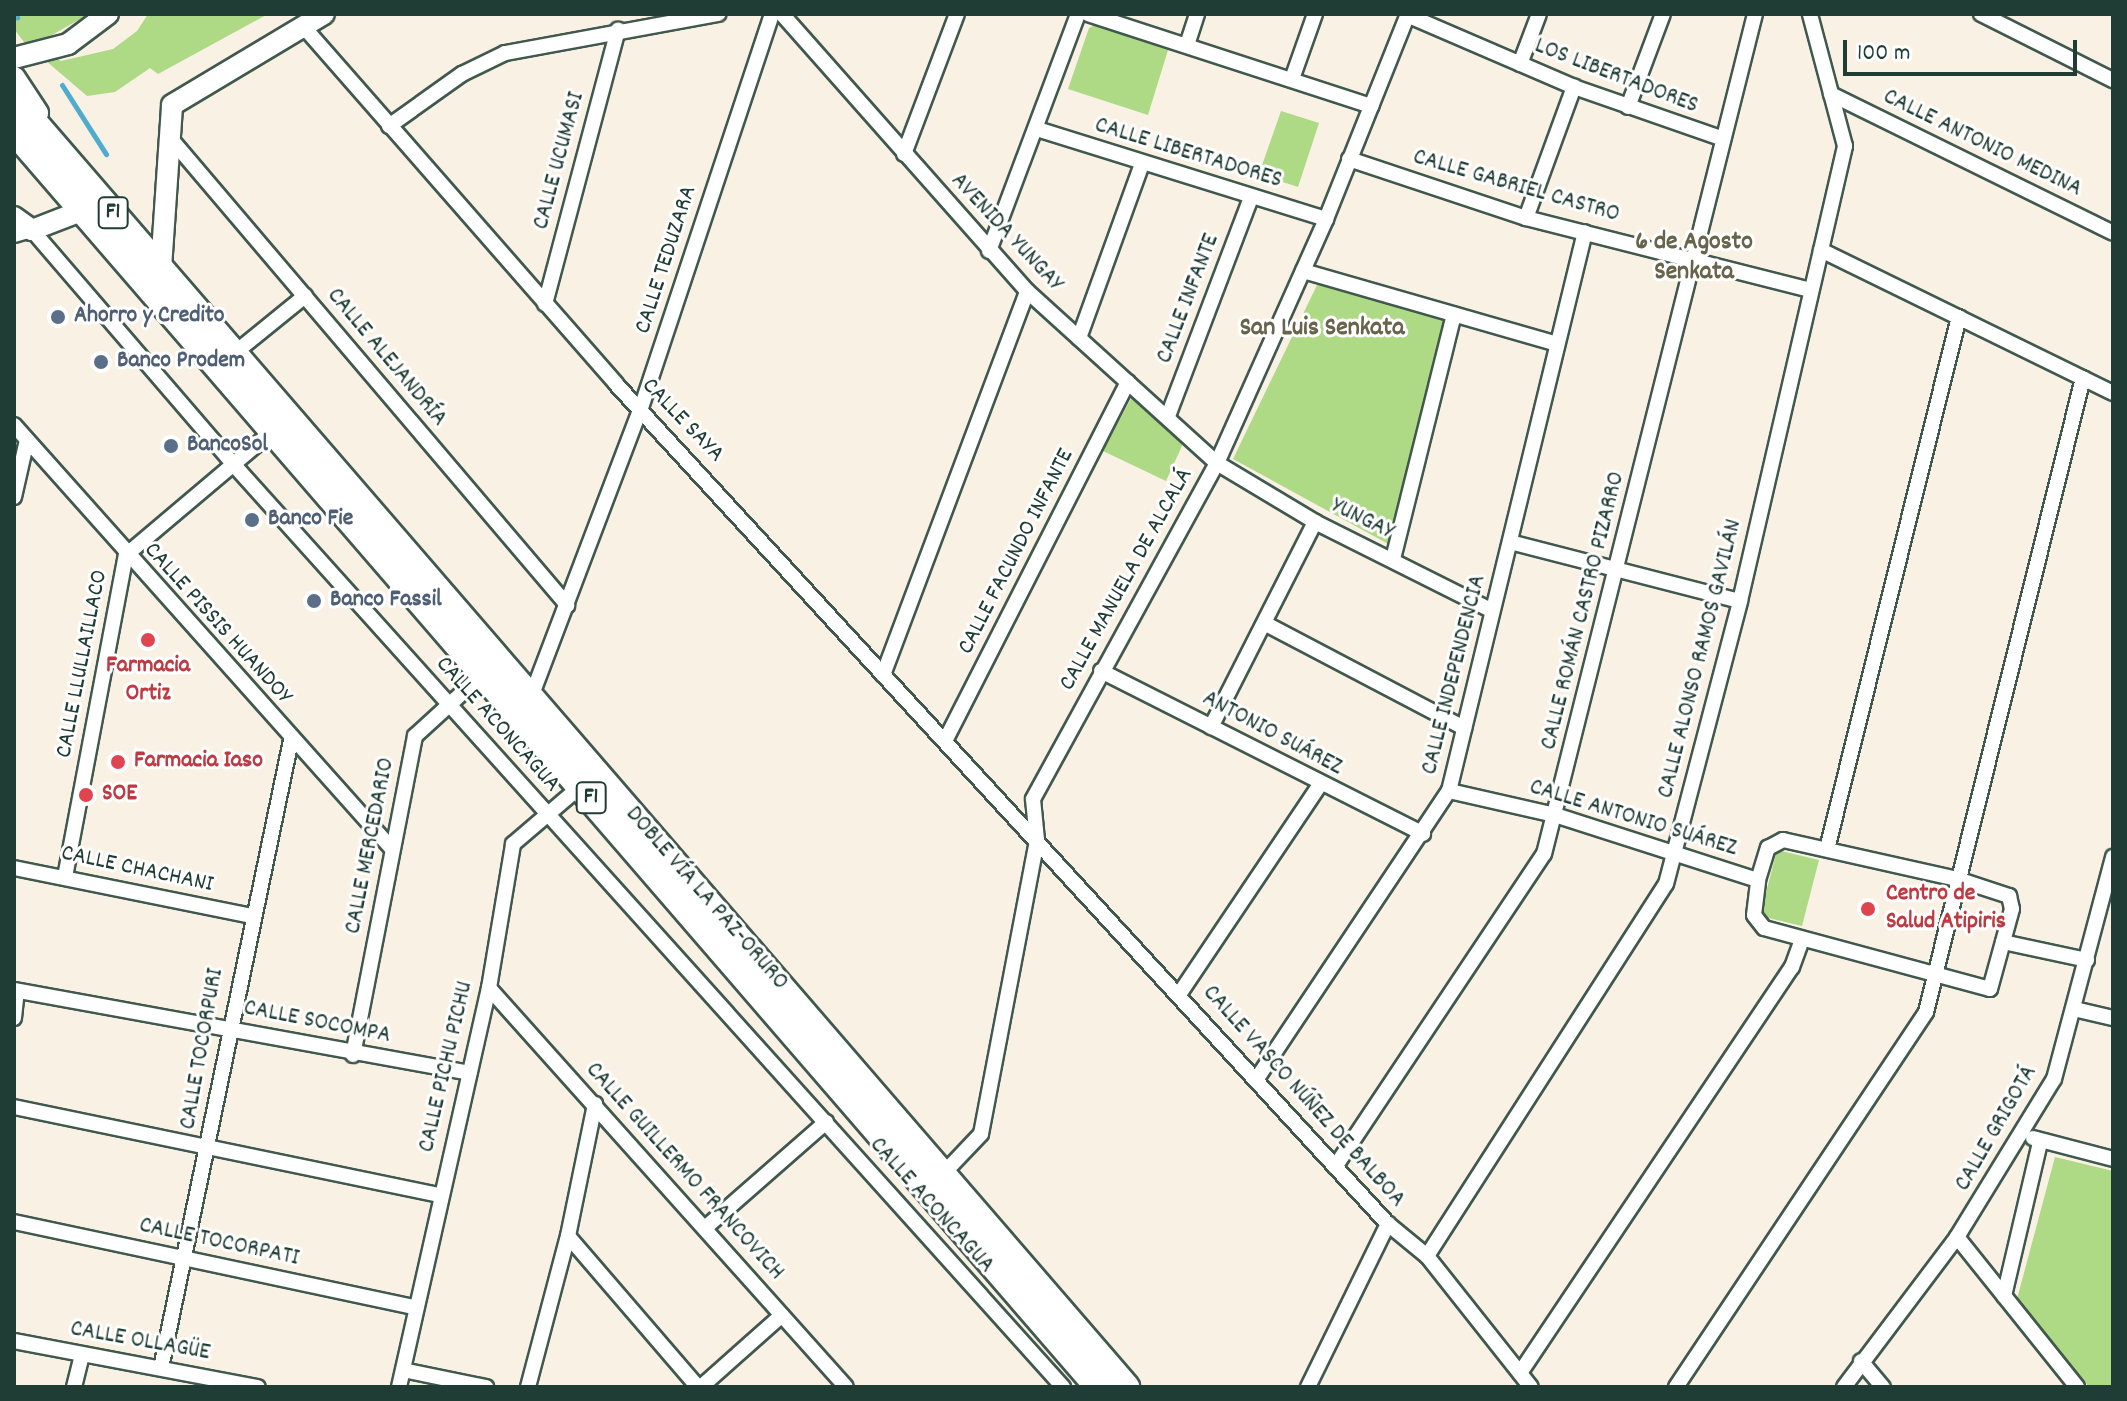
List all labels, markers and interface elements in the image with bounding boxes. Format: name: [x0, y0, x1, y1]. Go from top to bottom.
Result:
scale bar: [1847, 24, 2081, 74]
street label: LOS LIBERTADORES: [1530, 33, 1702, 121]
text: 100 m: [1857, 37, 1910, 71]
street label: CALLE ANTONIO MEDINA: [1878, 83, 2086, 205]
street label: CALLE UCUMASI: [528, 89, 592, 233]
street label: CALLE LIBERTADORES: [1091, 112, 1285, 196]
street label: CALLE GABRIEL CASTRO: [1409, 144, 1623, 230]
street label: AVENIDA YUNGAY: [944, 168, 1068, 298]
street label: CALLE TEDUZARA: [630, 182, 704, 338]
road number: F1: [97, 195, 129, 231]
district label: 6 de Agosto Senkata: [1635, 227, 1753, 288]
street label: CALLE INFANTE: [1151, 230, 1227, 368]
street label: CALLE ALEJANDRÍA: [320, 283, 452, 433]
place label: Ahorro y Credito: [74, 303, 224, 331]
marker: Ahorro y Credito: [49, 308, 67, 326]
district label: San Luis Senkata: [1240, 313, 1404, 345]
place label: Banco Prodem: [117, 348, 245, 376]
marker: Banco Prodem: [92, 353, 110, 371]
street label: CALLE SAYA: [635, 373, 729, 469]
place label: BancoSol: [187, 432, 268, 460]
marker: BancoSol: [162, 437, 180, 455]
street label: CALLE FACUNDO INFANTE: [953, 444, 1081, 660]
street label: CALLE MANUELA DE ALCALÁ: [1054, 464, 1200, 696]
street label: CALLE ROMÁN CASTRO PIZARRO: [1535, 469, 1633, 753]
street label: YUNGAY: [1326, 493, 1398, 547]
place label: Banco Fie: [268, 506, 353, 534]
marker: Banco Fie: [243, 511, 261, 529]
street label: CALLE ALONSO RAMOS GAVILÁN: [1652, 517, 1750, 801]
street label: CALLE PISSIS HUANDOY: [137, 537, 297, 711]
street label: CALLE LLULLAILLACO: [51, 568, 115, 760]
street label: CALLE INDEPENDENCIA: [1416, 572, 1494, 778]
place label: Banco Fassil: [330, 587, 442, 615]
marker: Banco Fassil: [305, 592, 323, 610]
marker: Farmacia Ortiz: [139, 631, 157, 649]
street label: CALLE ACONCAGUA: [428, 651, 566, 799]
place label: Farmacia Ortiz: [106, 653, 190, 709]
street label: ANTONIO SUÁREZ: [1197, 685, 1347, 783]
place label: Farmacia Iaso: [134, 748, 263, 776]
marker: Farmacia Iaso: [109, 753, 127, 771]
street label: CALLE MERCEDARIO: [340, 756, 402, 936]
street label: CALLE ANTONIO SUÁREZ: [1526, 774, 1740, 864]
road number: F1: [575, 780, 607, 816]
place label: SOE: [102, 781, 137, 809]
marker: SOE: [77, 786, 95, 804]
street label: DOBLE VÍA LA PAZ-ORURO: [618, 801, 794, 997]
street label: CALLE CHACHANI: [58, 840, 216, 900]
place label: Centro de Salud Atipiris: [1886, 881, 2006, 937]
marker: Centro de Salud Atipiris: [1857, 898, 1879, 920]
street label: CALLE TOCORPURI: [175, 966, 231, 1132]
street label: CALLE PICHU PICHU: [413, 979, 481, 1155]
street label: CALLE VASCO NÚÑEZ DE BALBOA: [1195, 980, 1411, 1214]
street label: CALLE SOCOMPA: [241, 995, 393, 1051]
street label: CALLE GUILLERMO FRANCOVICH: [578, 1057, 790, 1287]
street label: CALLE GRIGOTÁ: [1949, 1061, 2045, 1197]
street label: CALLE ACONCAGUA: [862, 1132, 1000, 1280]
street label: CALLE TOCORPATI: [136, 1212, 302, 1274]
street label: CALLE OLLAGÜE: [68, 1316, 212, 1368]

